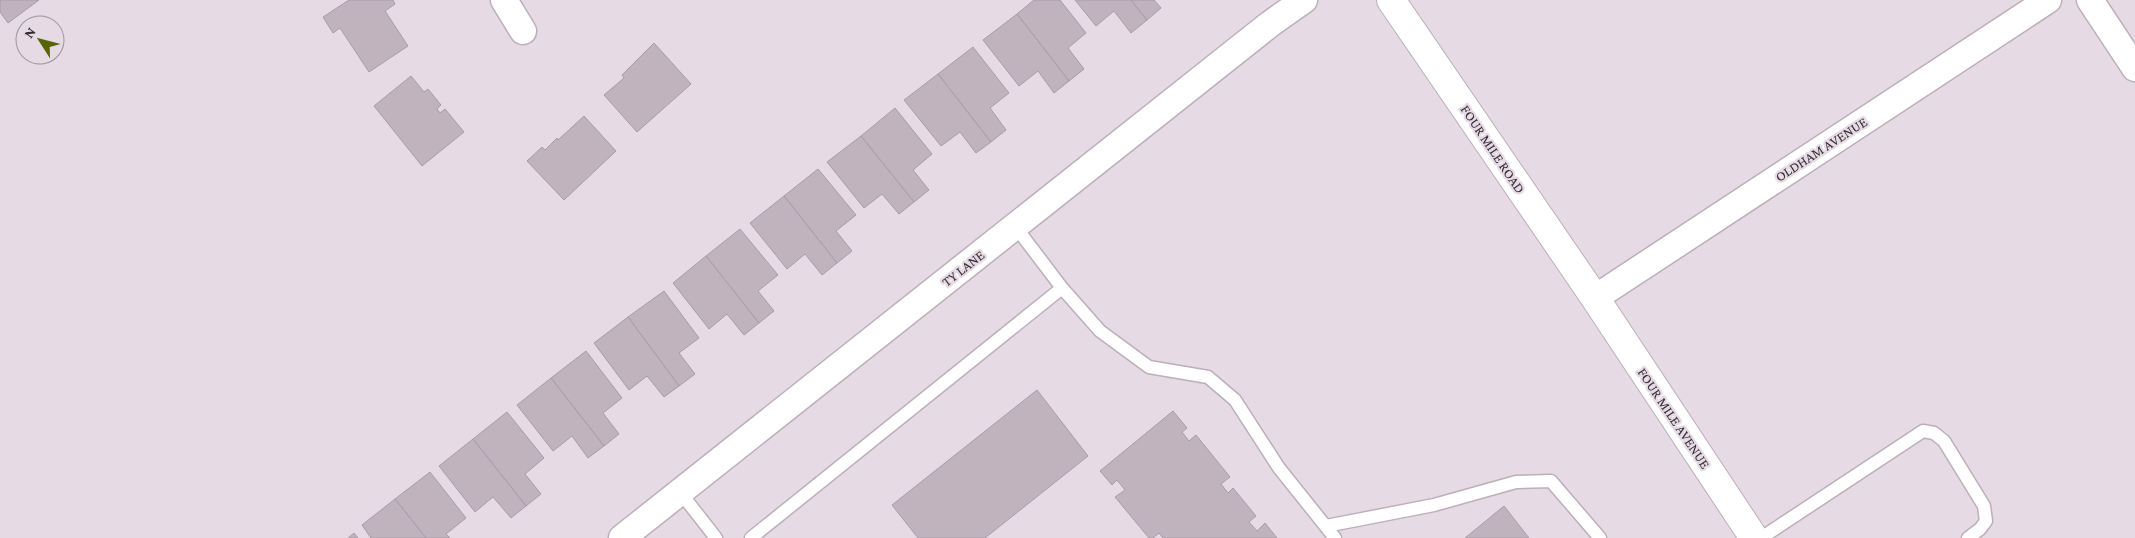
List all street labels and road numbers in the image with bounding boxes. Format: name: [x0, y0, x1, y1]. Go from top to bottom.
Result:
street label: FOUR MILE ROAD: [1458, 102, 1528, 196]
street label: OLDHAM AVENUE: [1772, 113, 1870, 185]
street label: TY LANE: [939, 246, 988, 290]
street label: FOUR MILE AVENUE: [1634, 365, 1714, 472]

